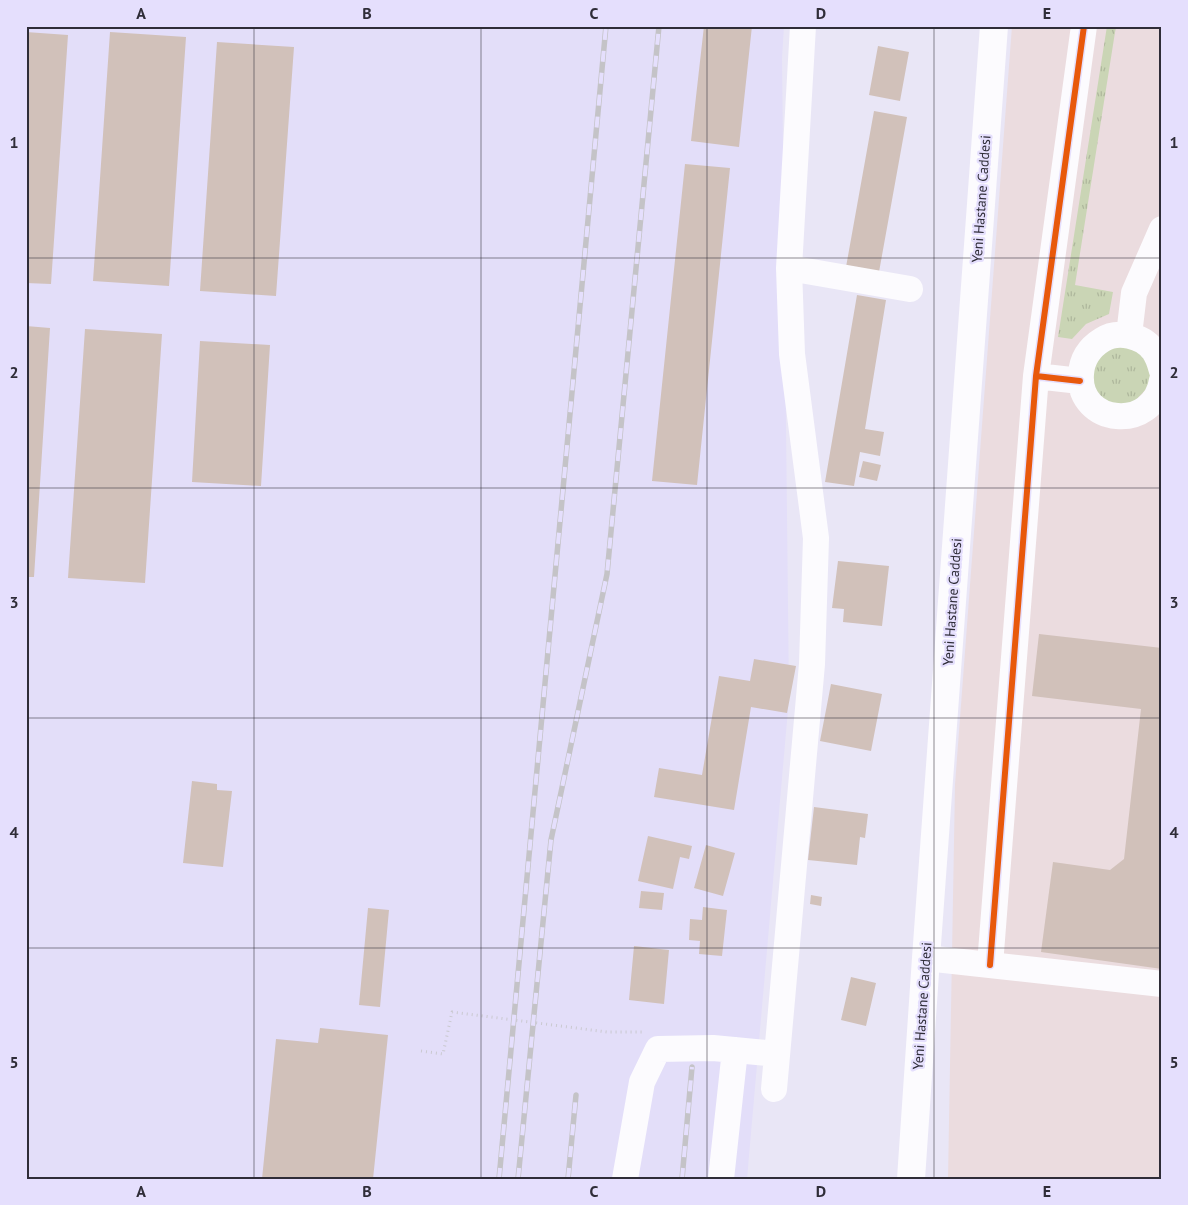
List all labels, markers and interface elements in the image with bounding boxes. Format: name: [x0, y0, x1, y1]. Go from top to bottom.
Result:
text: A: [136, 3, 146, 23]
text: B: [362, 3, 372, 23]
text: C: [590, 3, 599, 23]
text: D: [816, 3, 826, 23]
text: E: [1043, 3, 1051, 23]
text: 1: [9, 132, 19, 152]
text: 1: [1169, 132, 1179, 152]
street label: Yeni Hastane Caddesi: [968, 135, 994, 263]
text: 2: [9, 362, 19, 382]
text: 2: [1169, 362, 1179, 382]
street label: Yeni Hastane Caddesi: [939, 538, 965, 666]
text: 3: [9, 592, 19, 612]
text: 3: [1169, 592, 1179, 612]
text: 4: [9, 822, 19, 842]
text: 4: [1169, 822, 1179, 842]
street label: Yeni Hastane Caddesi: [909, 942, 935, 1070]
text: 5: [9, 1052, 19, 1072]
text: 5: [1169, 1052, 1179, 1072]
text: A: [136, 1181, 146, 1201]
text: B: [362, 1181, 372, 1201]
text: C: [590, 1181, 599, 1201]
text: D: [816, 1181, 826, 1201]
text: E: [1043, 1181, 1051, 1201]

